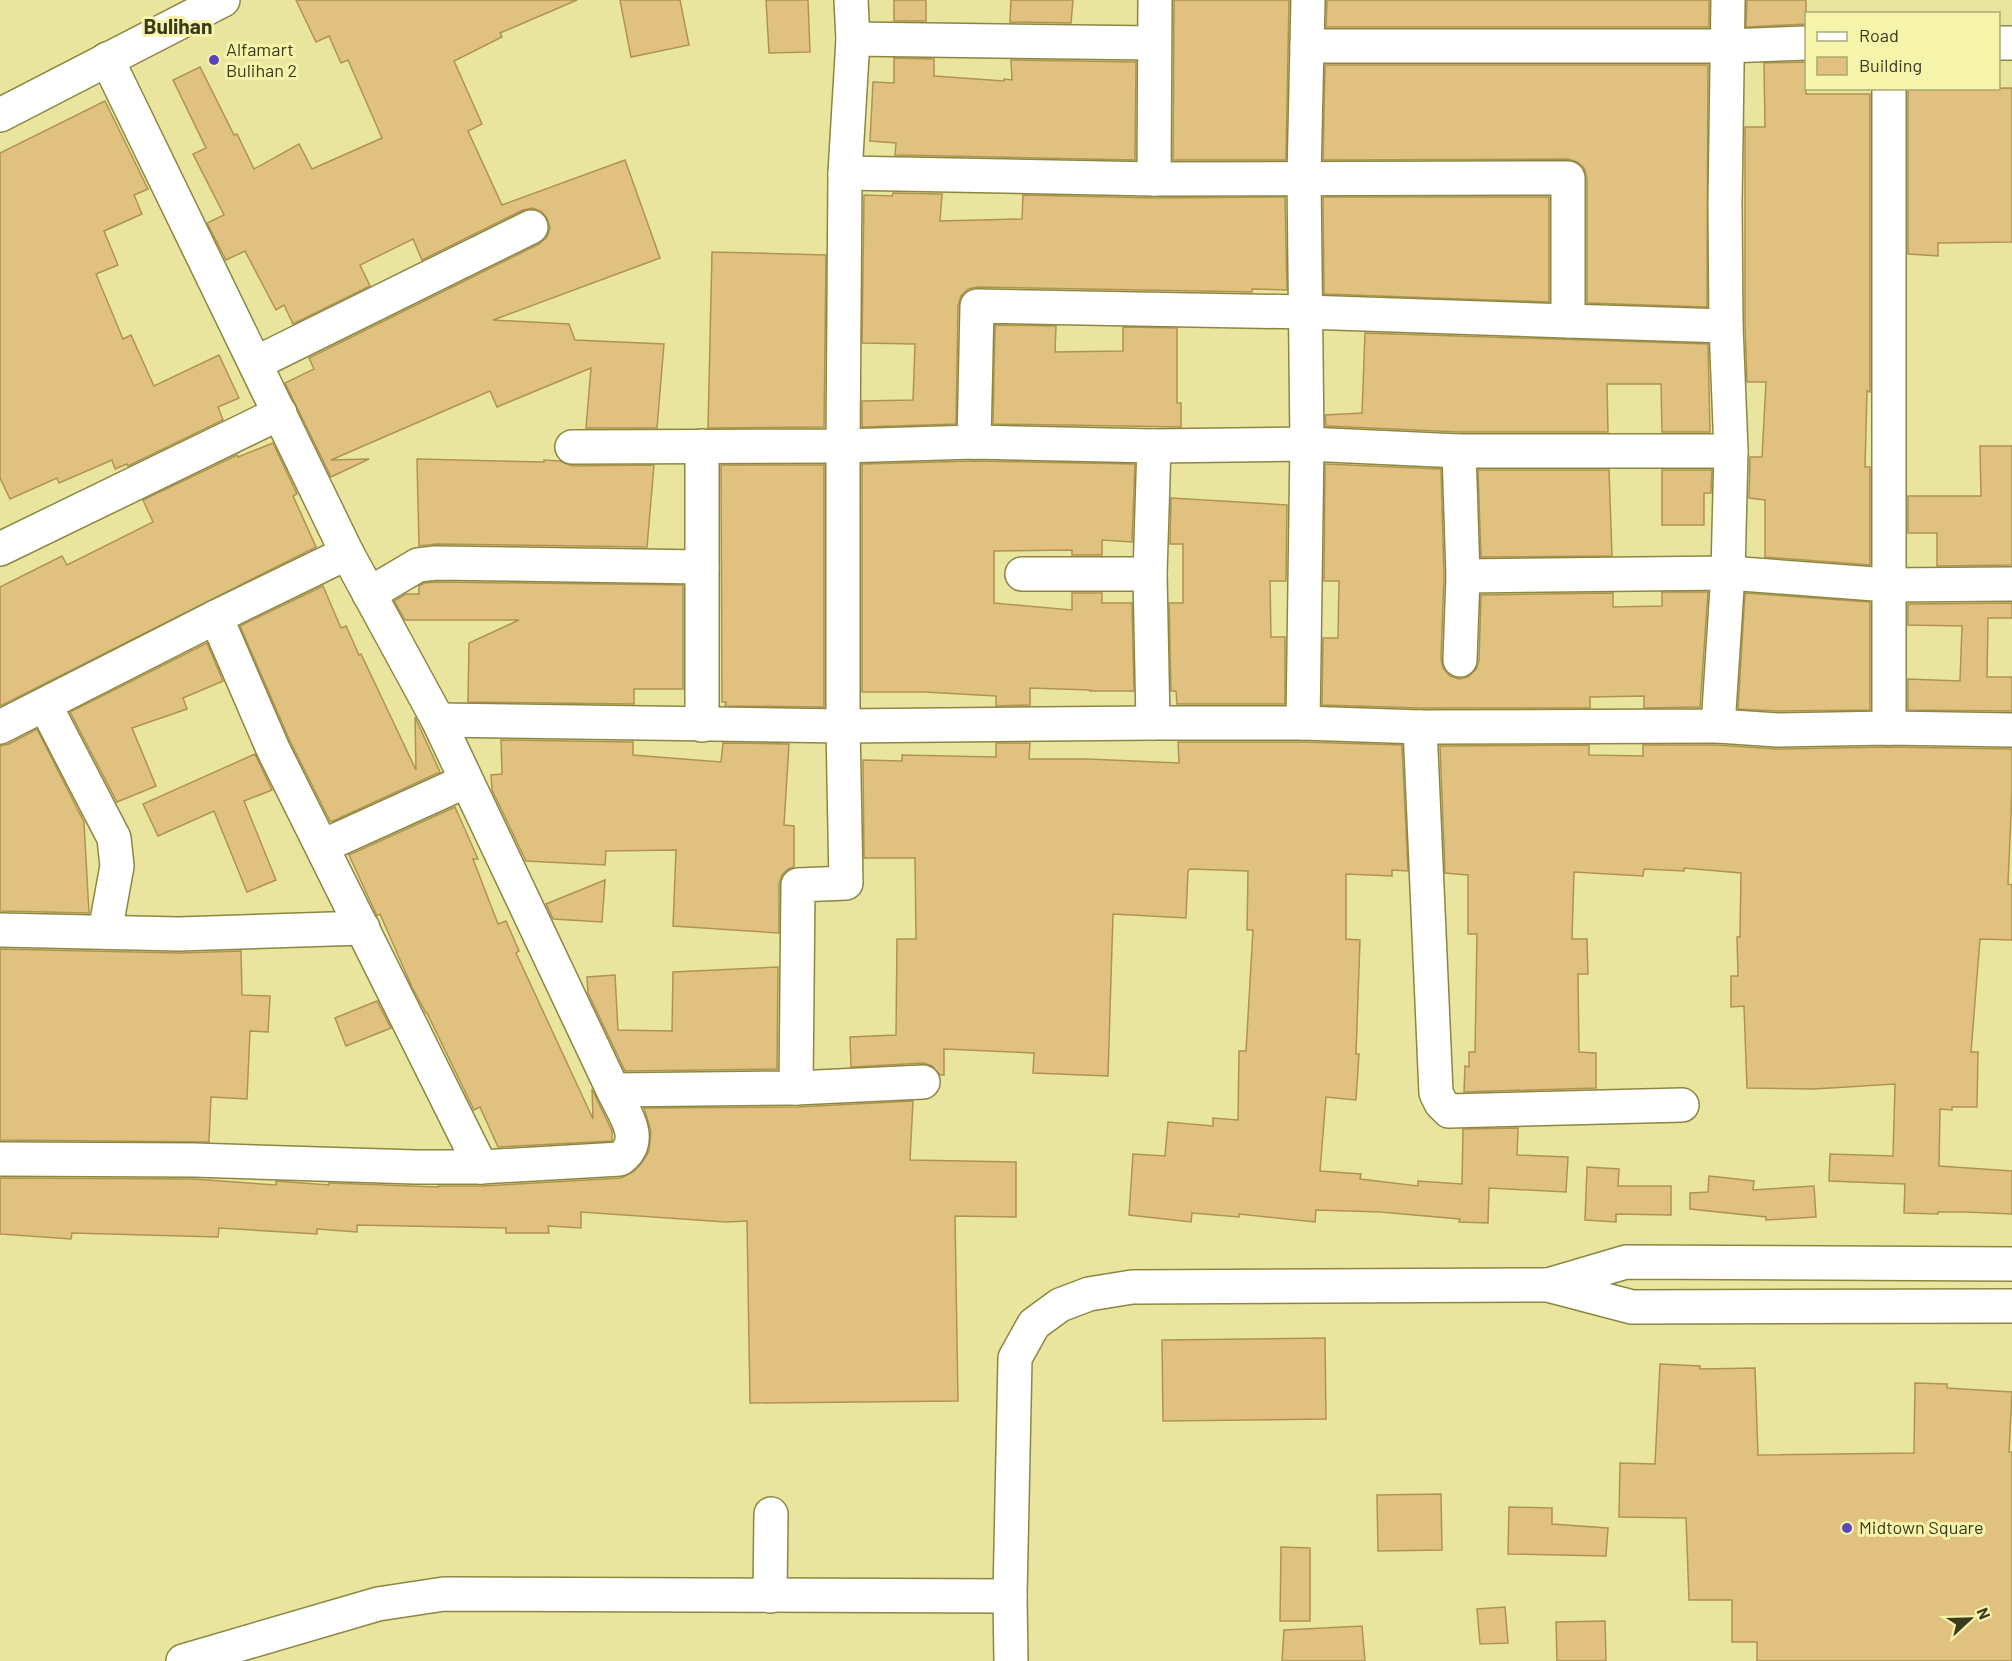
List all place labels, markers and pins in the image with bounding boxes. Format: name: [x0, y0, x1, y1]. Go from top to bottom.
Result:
place label: Alfamart Bulihan 2: [226, 38, 297, 81]
marker: Alfamart Bulihan 2: [207, 53, 221, 67]
place label: Midtown Square: [1859, 1516, 1984, 1538]
marker: Midtown Square: [1840, 1521, 1854, 1535]

